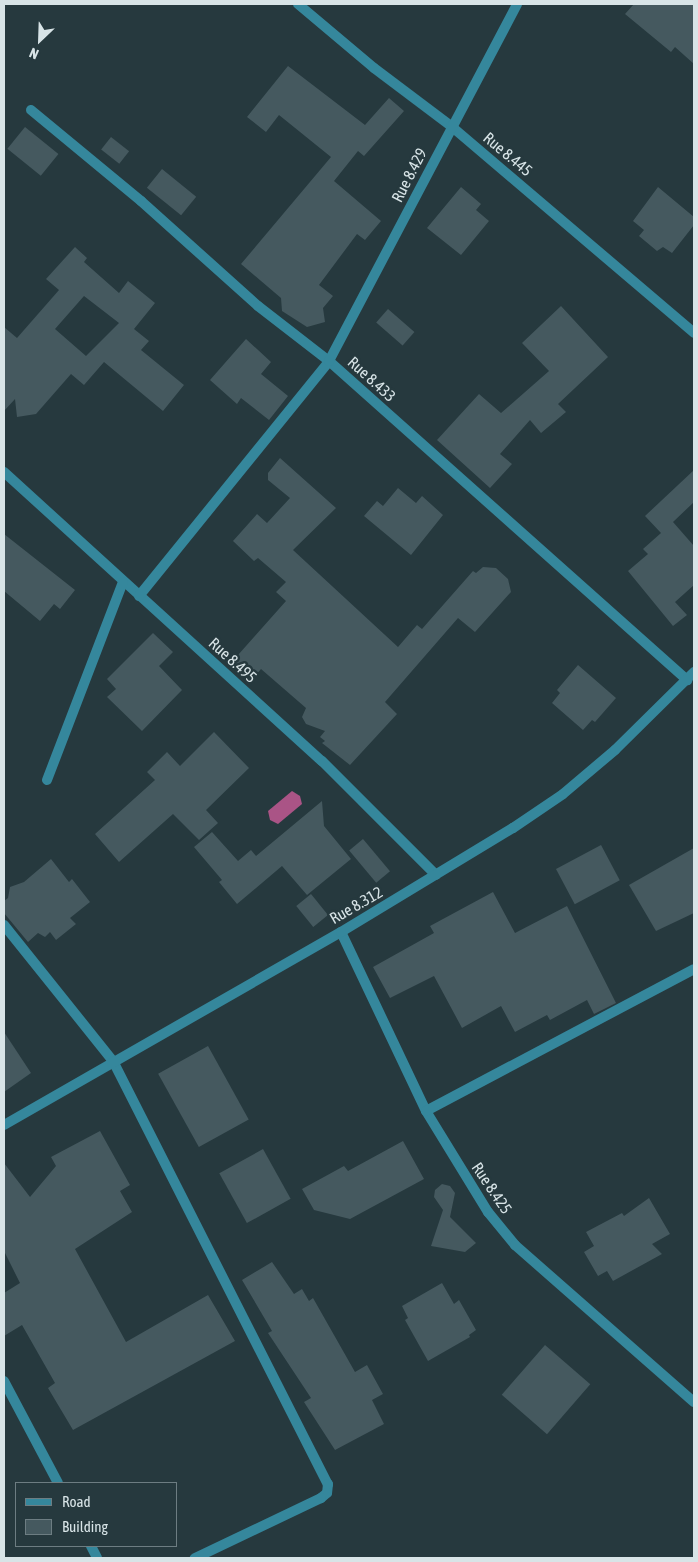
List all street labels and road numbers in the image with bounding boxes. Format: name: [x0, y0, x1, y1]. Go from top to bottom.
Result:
street label: Rue 8.445: [480, 128, 536, 180]
street label: Rue 8.429: [387, 145, 431, 205]
street label: Rue 8.433: [344, 352, 400, 406]
street label: Rue 8.495: [205, 633, 261, 687]
street label: Rue 8.312: [326, 882, 386, 928]
street label: Rue 8.425: [468, 1159, 516, 1217]

